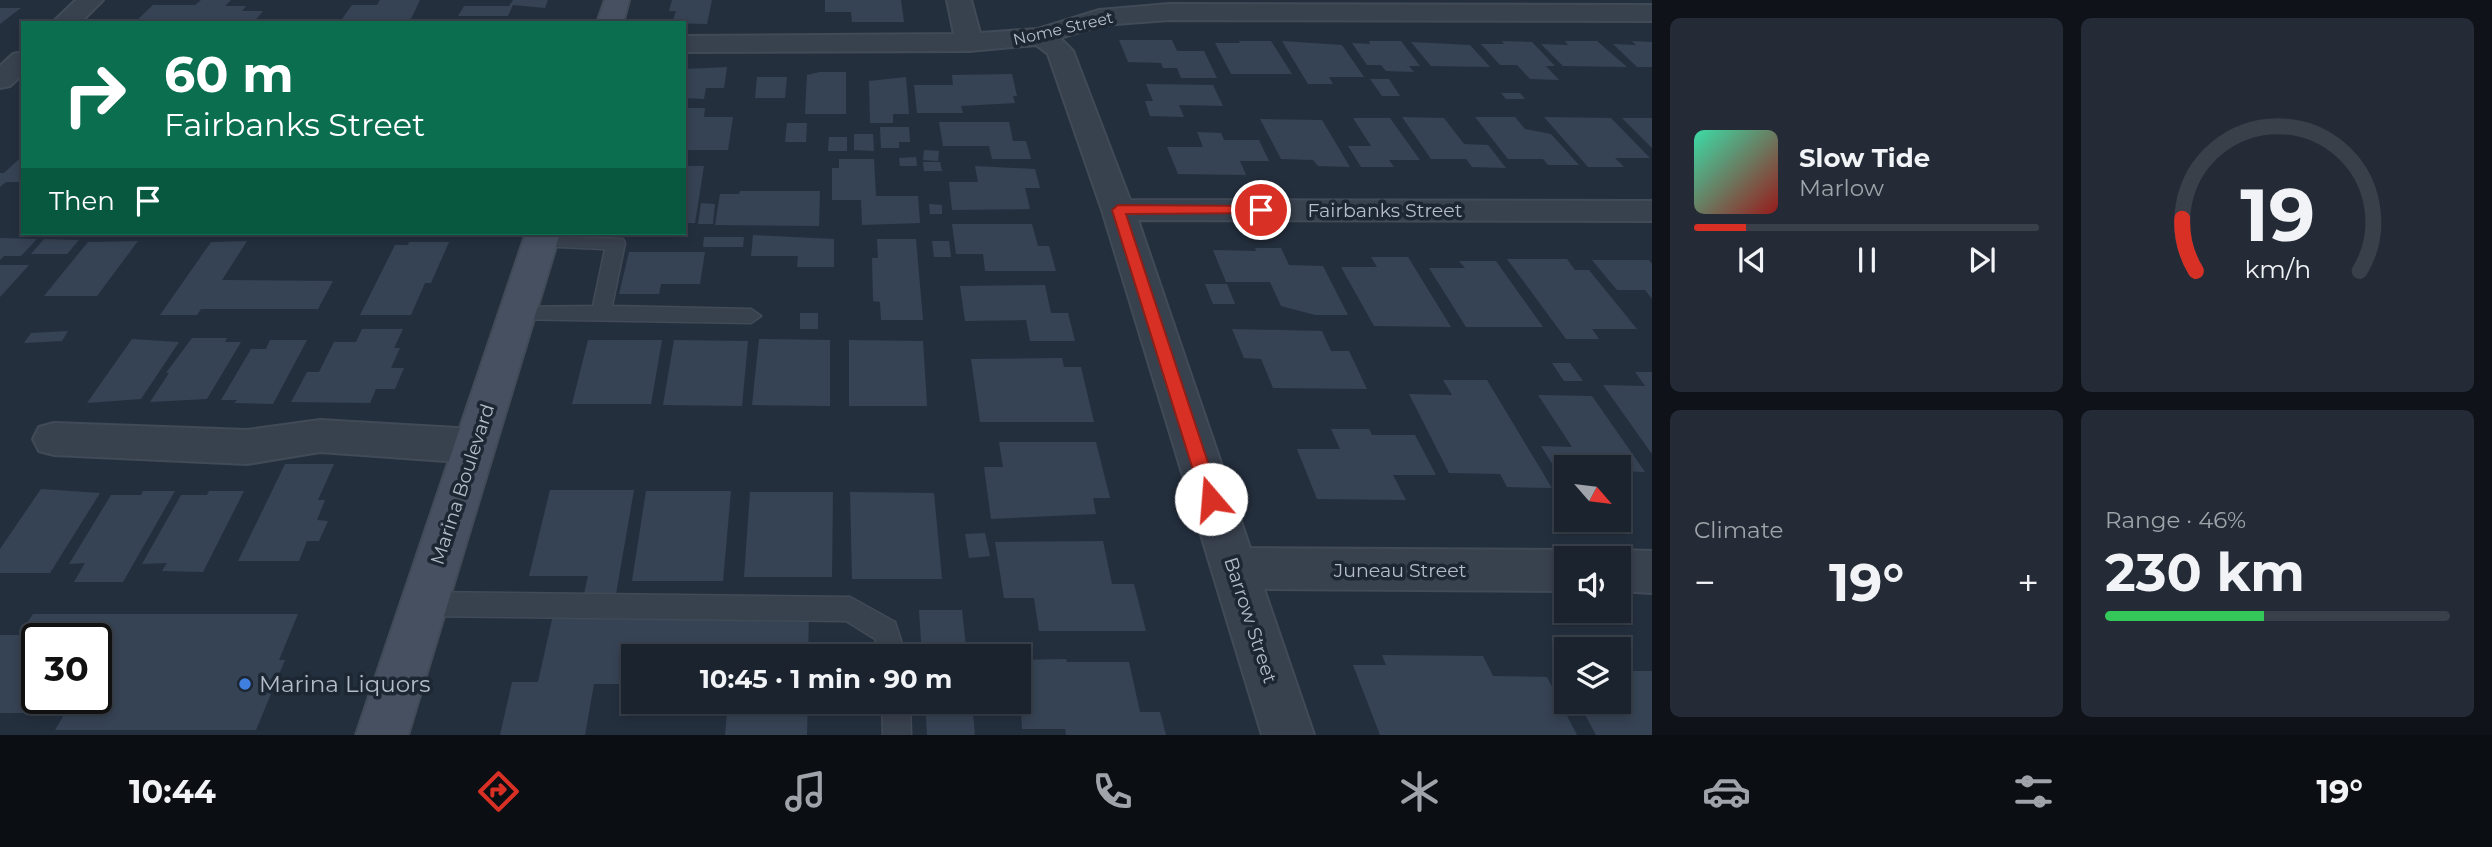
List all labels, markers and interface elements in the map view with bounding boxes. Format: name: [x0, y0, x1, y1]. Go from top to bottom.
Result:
street label: Nome Street: [1011, 8, 1116, 49]
text: 60 m: [164, 45, 294, 104]
icon: right: [49, 49, 140, 140]
text: Fairbanks Street: [164, 105, 425, 144]
text: Slow Tide: [1799, 142, 1930, 174]
text: 19: [2240, 171, 2315, 259]
text: Marlow: [1799, 174, 1884, 202]
pin: [1231, 180, 1291, 240]
icon: arrive: [129, 182, 167, 220]
text: Then: [49, 185, 115, 217]
icon: arrive: [1242, 191, 1280, 229]
street label: Fairbanks Street: [1307, 199, 1463, 222]
icon: previous: [1733, 241, 1771, 279]
icon: pause: [1848, 241, 1886, 279]
icon: next: [1963, 241, 2001, 279]
text: km/h: [2244, 254, 2311, 284]
street label: Marina Boulevard: [426, 401, 499, 567]
north arrow: [1554, 455, 1631, 532]
map controls: [1554, 455, 1631, 714]
position arrow: [1174, 462, 1248, 536]
text: Range · 46%: [2105, 506, 2246, 534]
text: Climate: [1694, 516, 1783, 544]
text: 230 km: [2105, 541, 2305, 604]
button: sound: [1554, 546, 1631, 623]
text: 19°: [1829, 551, 1904, 614]
street label: Barrow Street: [1219, 554, 1282, 686]
street label: Juneau Street: [1333, 559, 1467, 582]
text: −: [1694, 559, 1716, 606]
text: +: [2017, 559, 2039, 606]
speed limit sign: 30: [21, 623, 112, 714]
button: layers: [1554, 637, 1631, 714]
text: 10:45 · 1 min · 90 m: [700, 663, 952, 695]
place label: Marina Liquors: [259, 670, 431, 698]
marker: Marina Liquors: [237, 676, 253, 692]
icon: directions: [474, 767, 523, 816]
icon: music: [781, 767, 830, 816]
icon: phone: [1088, 767, 1137, 816]
icon: climate: [1395, 767, 1444, 816]
icon: car: [1702, 767, 1751, 816]
icon: filters: [2009, 767, 2058, 816]
text: 10:44: [129, 772, 216, 811]
text: 19°: [2317, 772, 2363, 811]

